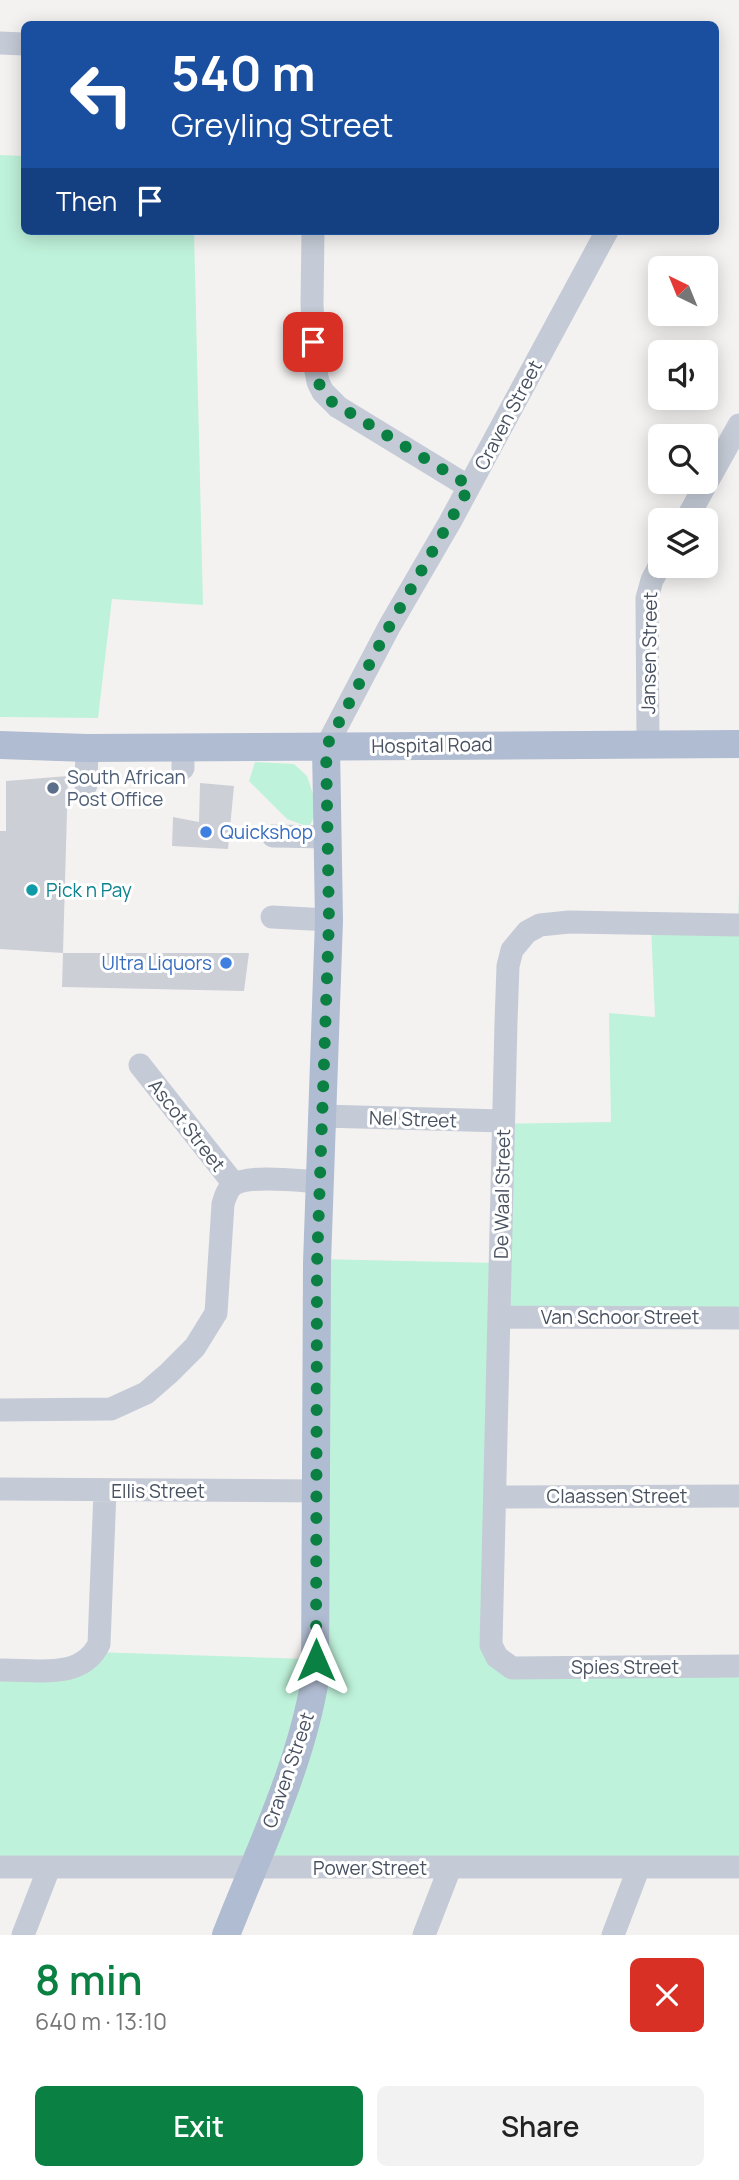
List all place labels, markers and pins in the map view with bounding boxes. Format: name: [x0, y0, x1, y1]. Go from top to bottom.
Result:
pin: [283, 312, 343, 372]
place label: South African Post Office: [67, 764, 186, 812]
marker: South African Post Office: [45, 780, 61, 796]
place label: Quickshop: [220, 819, 313, 845]
marker: Quickshop: [198, 824, 214, 840]
place label: Pick n Pay: [46, 877, 132, 903]
marker: Pick n Pay: [24, 882, 40, 898]
place label: Ultra Liquors: [101, 950, 212, 976]
marker: Ultra Liquors: [218, 955, 234, 971]

